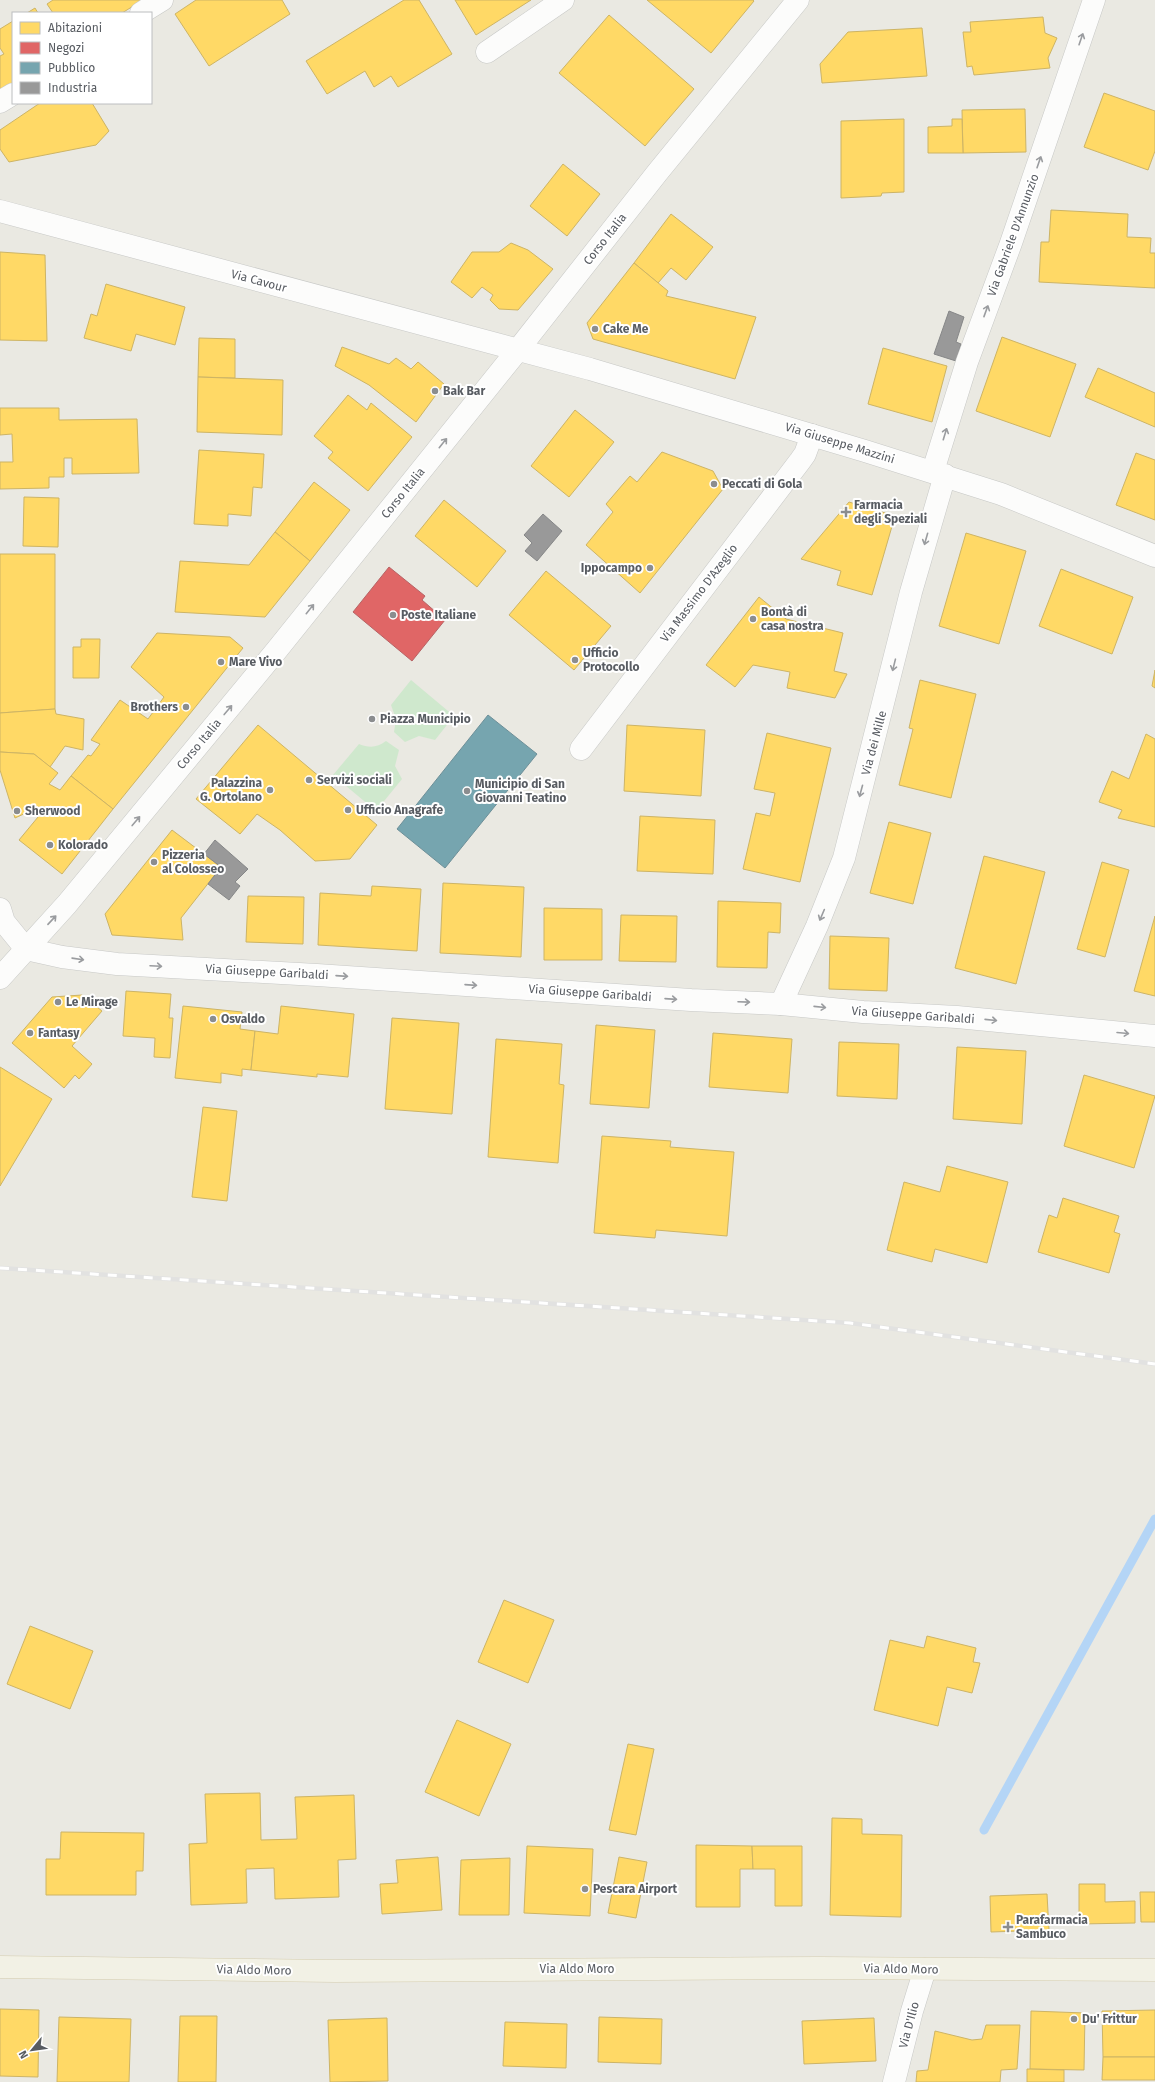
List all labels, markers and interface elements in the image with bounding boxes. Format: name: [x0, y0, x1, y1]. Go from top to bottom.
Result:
legend: [12, 12, 152, 104]
text: Abitazioni: [48, 21, 102, 35]
one-way arrow: [1078, 33, 1085, 46]
text: Negozi: [48, 41, 84, 55]
text: Pubblico: [48, 61, 95, 75]
text: Industria: [48, 81, 97, 95]
one-way arrow: [1036, 156, 1043, 169]
street label: Via Gabriele D'Annunzio: [984, 172, 1042, 298]
street label: Corso Italia: [581, 211, 629, 267]
street label: Via Cavour: [230, 267, 289, 295]
one-way arrow: [983, 304, 990, 317]
place label: Cake Me: [603, 322, 649, 336]
marker: Cake Me: [590, 324, 600, 334]
place label: Bak Bar: [443, 384, 485, 398]
marker: Bak Bar: [430, 386, 440, 396]
street label: Via Giuseppe Mazzini: [783, 420, 897, 466]
one-way arrow: [942, 428, 949, 441]
one-way arrow: [439, 438, 447, 449]
street label: Corso Italia: [378, 465, 428, 521]
place label: Peccati di Gola: [722, 477, 803, 491]
marker: Peccati di Gola: [709, 479, 719, 489]
place label: Farmacia degli Speziali: [854, 498, 927, 526]
marker: Farmacia degli Speziali: [841, 507, 851, 517]
one-way arrow: [922, 533, 929, 546]
street label: Via Massimo D'Azeglio: [658, 541, 740, 645]
place label: Ippocampo: [581, 561, 642, 575]
marker: Ippocampo: [645, 563, 655, 573]
one-way arrow: [305, 604, 314, 614]
place label: Bontà di casa nostra: [761, 605, 824, 633]
place label: Poste Italiane: [401, 608, 476, 622]
marker: Poste Italiane: [388, 610, 398, 620]
marker: Bontà di casa nostra: [748, 614, 758, 624]
place label: Ufficio Protocollo: [583, 646, 639, 674]
place label: Mare Vivo: [229, 655, 282, 669]
marker: Ufficio Protocollo: [570, 655, 580, 665]
marker: Mare Vivo: [216, 657, 226, 667]
one-way arrow: [889, 658, 897, 671]
place label: Brothers: [130, 700, 178, 714]
marker: Brothers: [181, 702, 191, 712]
one-way arrow: [223, 704, 232, 715]
street label: Via dei Mille: [859, 709, 889, 777]
place label: Piazza Municipio: [380, 712, 471, 726]
marker: Piazza Municipio: [367, 714, 377, 724]
street label: Corso Italia: [174, 716, 224, 772]
place label: Servizi sociali: [317, 773, 392, 787]
marker: Servizi sociali: [304, 775, 314, 785]
place label: Palazzina G. Ortolano: [200, 776, 262, 804]
place label: Municipio di San Giovanni Teatino: [475, 777, 566, 805]
one-way arrow: [857, 784, 865, 797]
marker: Palazzina G. Ortolano: [265, 785, 275, 795]
marker: Municipio di San Giovanni Teatino: [462, 786, 472, 796]
place label: Ufficio Anagrafe: [356, 803, 443, 817]
place label: Sherwood: [25, 804, 80, 818]
marker: Ufficio Anagrafe: [343, 805, 353, 815]
marker: Sherwood: [12, 806, 22, 816]
one-way arrow: [132, 815, 141, 826]
place label: Kolorado: [58, 838, 108, 852]
marker: Kolorado: [45, 840, 55, 850]
place label: Pizzeria al Colosseo: [162, 848, 224, 876]
marker: Pizzeria al Colosseo: [149, 857, 159, 867]
one-way arrow: [818, 908, 825, 920]
one-way arrow: [47, 915, 57, 925]
one-way arrow: [71, 955, 84, 963]
street label: Via Giuseppe Garibaldi: [205, 962, 329, 982]
one-way arrow: [149, 963, 162, 970]
one-way arrow: [335, 973, 348, 980]
one-way arrow: [464, 982, 477, 989]
street label: Via Giuseppe Garibaldi: [528, 982, 652, 1004]
place label: Le Mirage: [66, 995, 118, 1009]
one-way arrow: [664, 995, 677, 1002]
marker: Le Mirage: [53, 997, 63, 1007]
one-way arrow: [737, 999, 750, 1006]
one-way arrow: [813, 1004, 826, 1011]
street label: Via Giuseppe Garibaldi: [851, 1004, 975, 1026]
place label: Osvaldo: [221, 1012, 265, 1026]
marker: Osvaldo: [208, 1014, 218, 1024]
one-way arrow: [984, 1017, 997, 1024]
place label: Fantasy: [38, 1026, 80, 1040]
marker: Fantasy: [25, 1028, 35, 1038]
one-way arrow: [1116, 1030, 1129, 1037]
place label: Pescara Airport: [593, 1882, 678, 1896]
marker: Pescara Airport: [580, 1884, 590, 1894]
place label: Parafarmacia Sambuco: [1016, 1913, 1088, 1941]
marker: Parafarmacia Sambuco: [1003, 1922, 1013, 1932]
street label: Via Aldo Moro: [863, 1961, 939, 1977]
street label: Via Aldo Moro: [216, 1962, 292, 1978]
street label: Via Aldo Moro: [539, 1962, 615, 1976]
street label: Via D'Ilio: [896, 2000, 922, 2050]
place label: Du' Frittur: [1082, 2012, 1137, 2026]
marker: Du' Frittur: [1069, 2014, 1079, 2024]
north arrow: [12, 2030, 52, 2070]
text: N: [16, 2048, 31, 2061]

